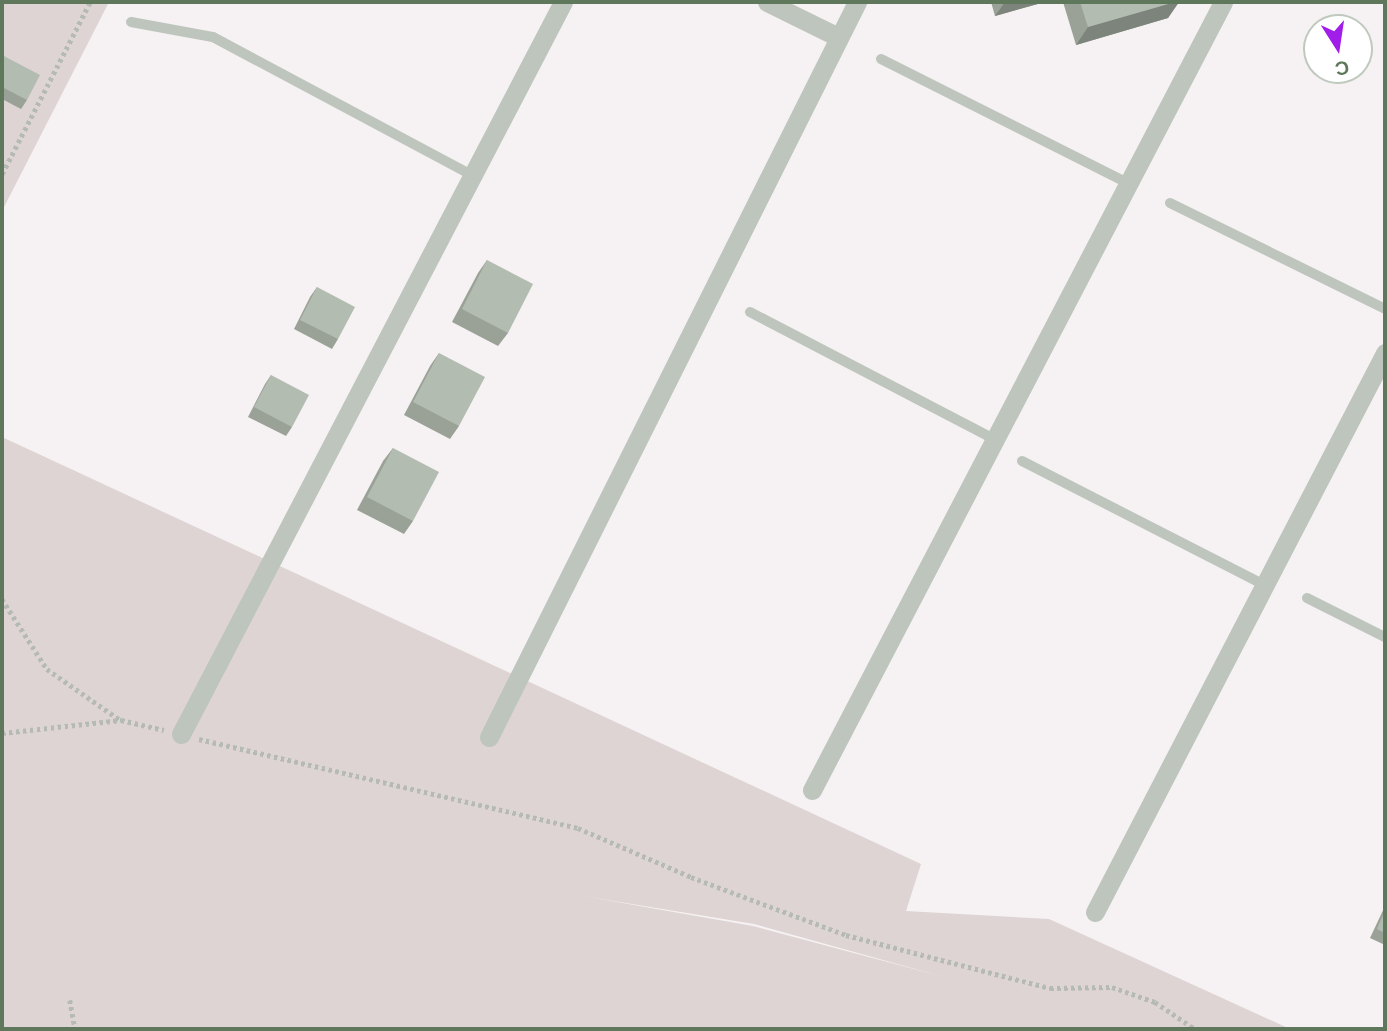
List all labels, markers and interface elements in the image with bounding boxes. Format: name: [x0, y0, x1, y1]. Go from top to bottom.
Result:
north arrow: [1303, 14, 1373, 84]
text: С: [1333, 56, 1351, 80]

